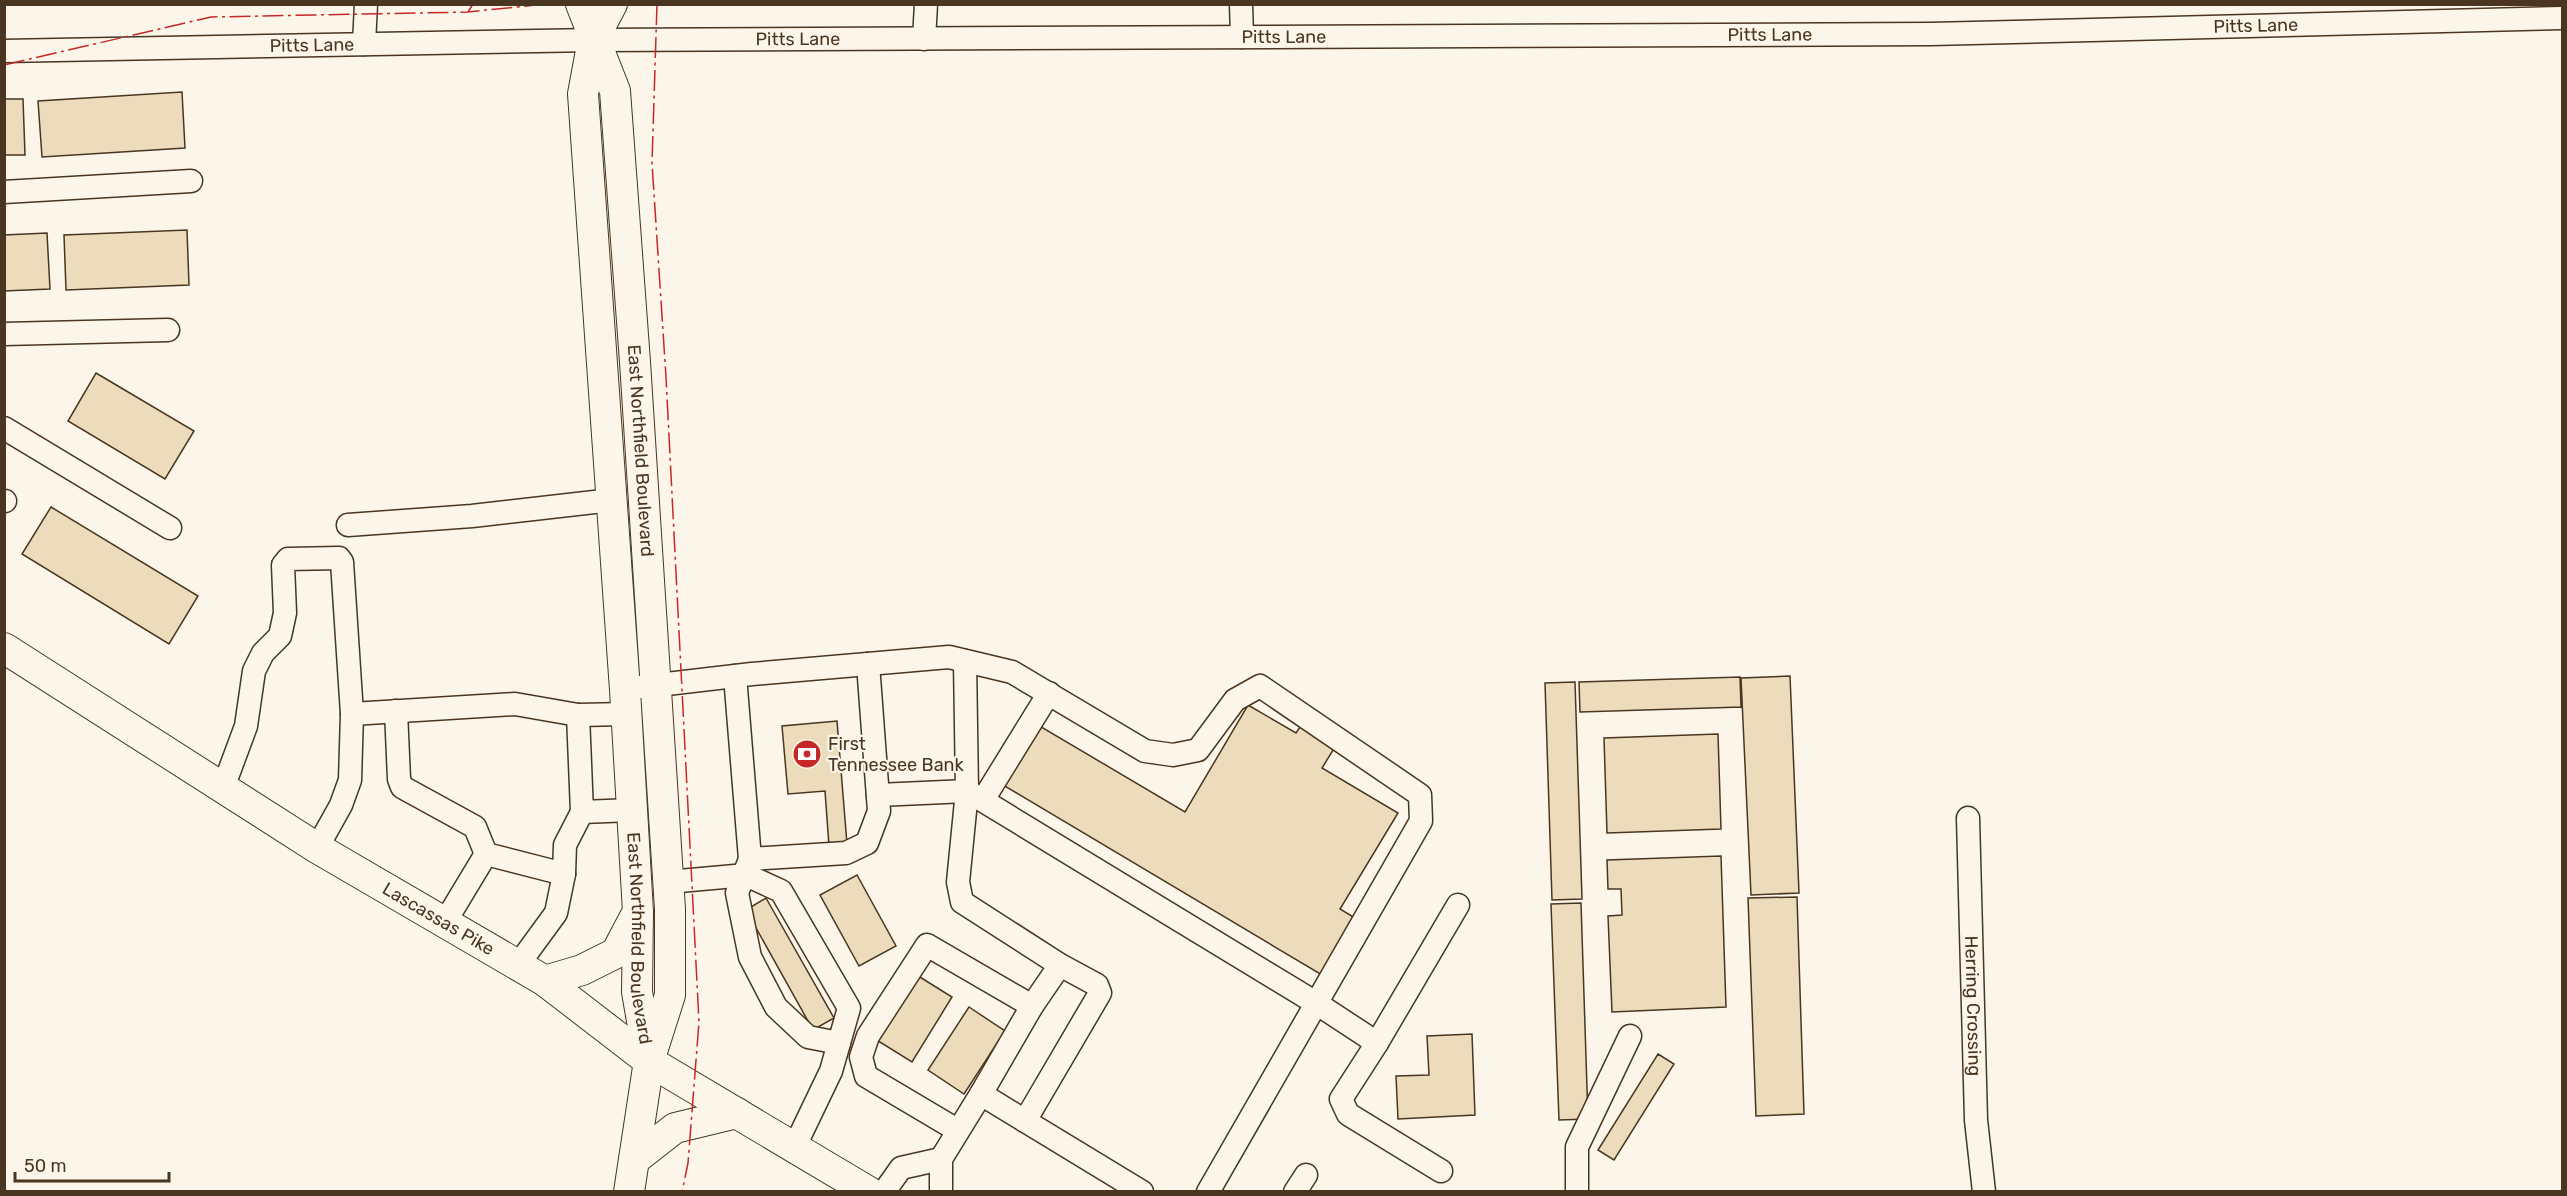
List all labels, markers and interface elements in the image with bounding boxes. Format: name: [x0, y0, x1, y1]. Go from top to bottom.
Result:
street label: Pitts Lane: [2213, 14, 2298, 38]
street label: Pitts Lane: [1727, 24, 1812, 46]
street label: Pitts Lane: [1241, 26, 1326, 48]
street label: Pitts Lane: [755, 28, 840, 50]
street label: Pitts Lane: [269, 33, 355, 57]
street label: East Northfield Boulevard: [623, 344, 658, 558]
place label: First Tennessee Bank: [828, 733, 964, 776]
bank icon: First Tennessee Bank: [791, 738, 823, 770]
street label: East Northfield Boulevard: [622, 832, 657, 1046]
street label: Lascassas Pike: [378, 878, 498, 960]
street label: Herring Crossing: [1960, 935, 1986, 1076]
scale bar: [15, 1145, 170, 1183]
text: 50 m: [24, 1155, 67, 1177]

